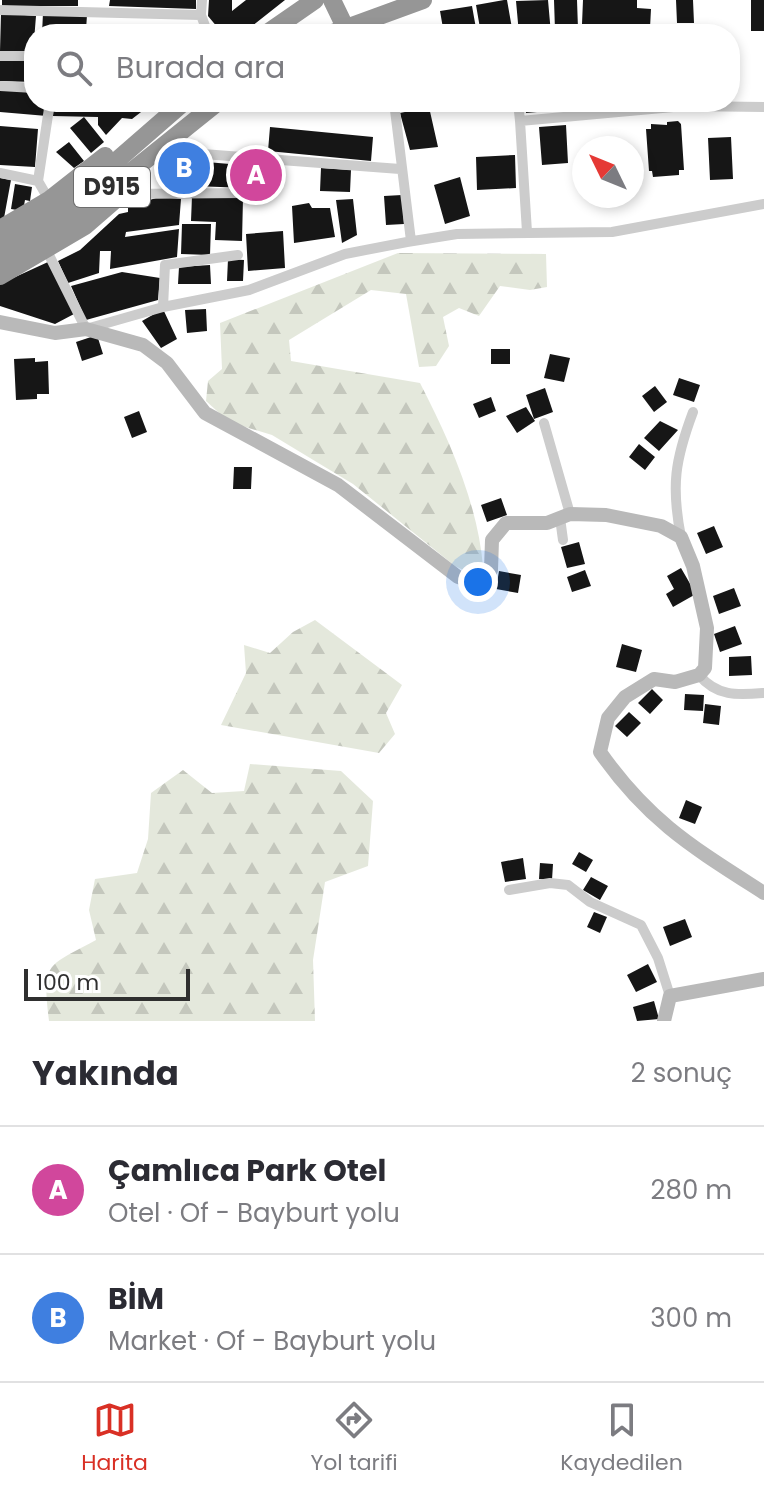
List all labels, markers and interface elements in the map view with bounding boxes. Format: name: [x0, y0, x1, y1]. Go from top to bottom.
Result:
search box: [24, 24, 740, 112]
icon: search: [52, 46, 96, 90]
text: Burada ara: [116, 46, 285, 89]
north arrow: [572, 136, 644, 208]
pin: B: [158, 138, 210, 198]
pin: A: [230, 145, 282, 205]
road number: D915: [74, 167, 150, 207]
your location: [458, 562, 498, 602]
scale bar: [24, 965, 190, 1001]
text: 100 m: [36, 967, 99, 998]
text: Yakında: [32, 1049, 179, 1097]
text: 2 sonuç: [631, 1055, 732, 1091]
text: Çamlıca Park Otel: [108, 1149, 386, 1192]
text: A: [48, 1172, 68, 1208]
text: 280 m: [651, 1172, 732, 1208]
text: Otel · Of - Bayburt yolu: [108, 1195, 400, 1231]
text: BİM: [108, 1277, 164, 1320]
text: B: [49, 1300, 67, 1336]
text: 300 m: [650, 1300, 732, 1336]
text: Market · Of - Bayburt yolu: [108, 1323, 436, 1359]
tab: Harita: [81, 1398, 148, 1479]
tab: Yol tarifi: [310, 1398, 398, 1479]
tab: Kaydedilen: [560, 1398, 683, 1479]

